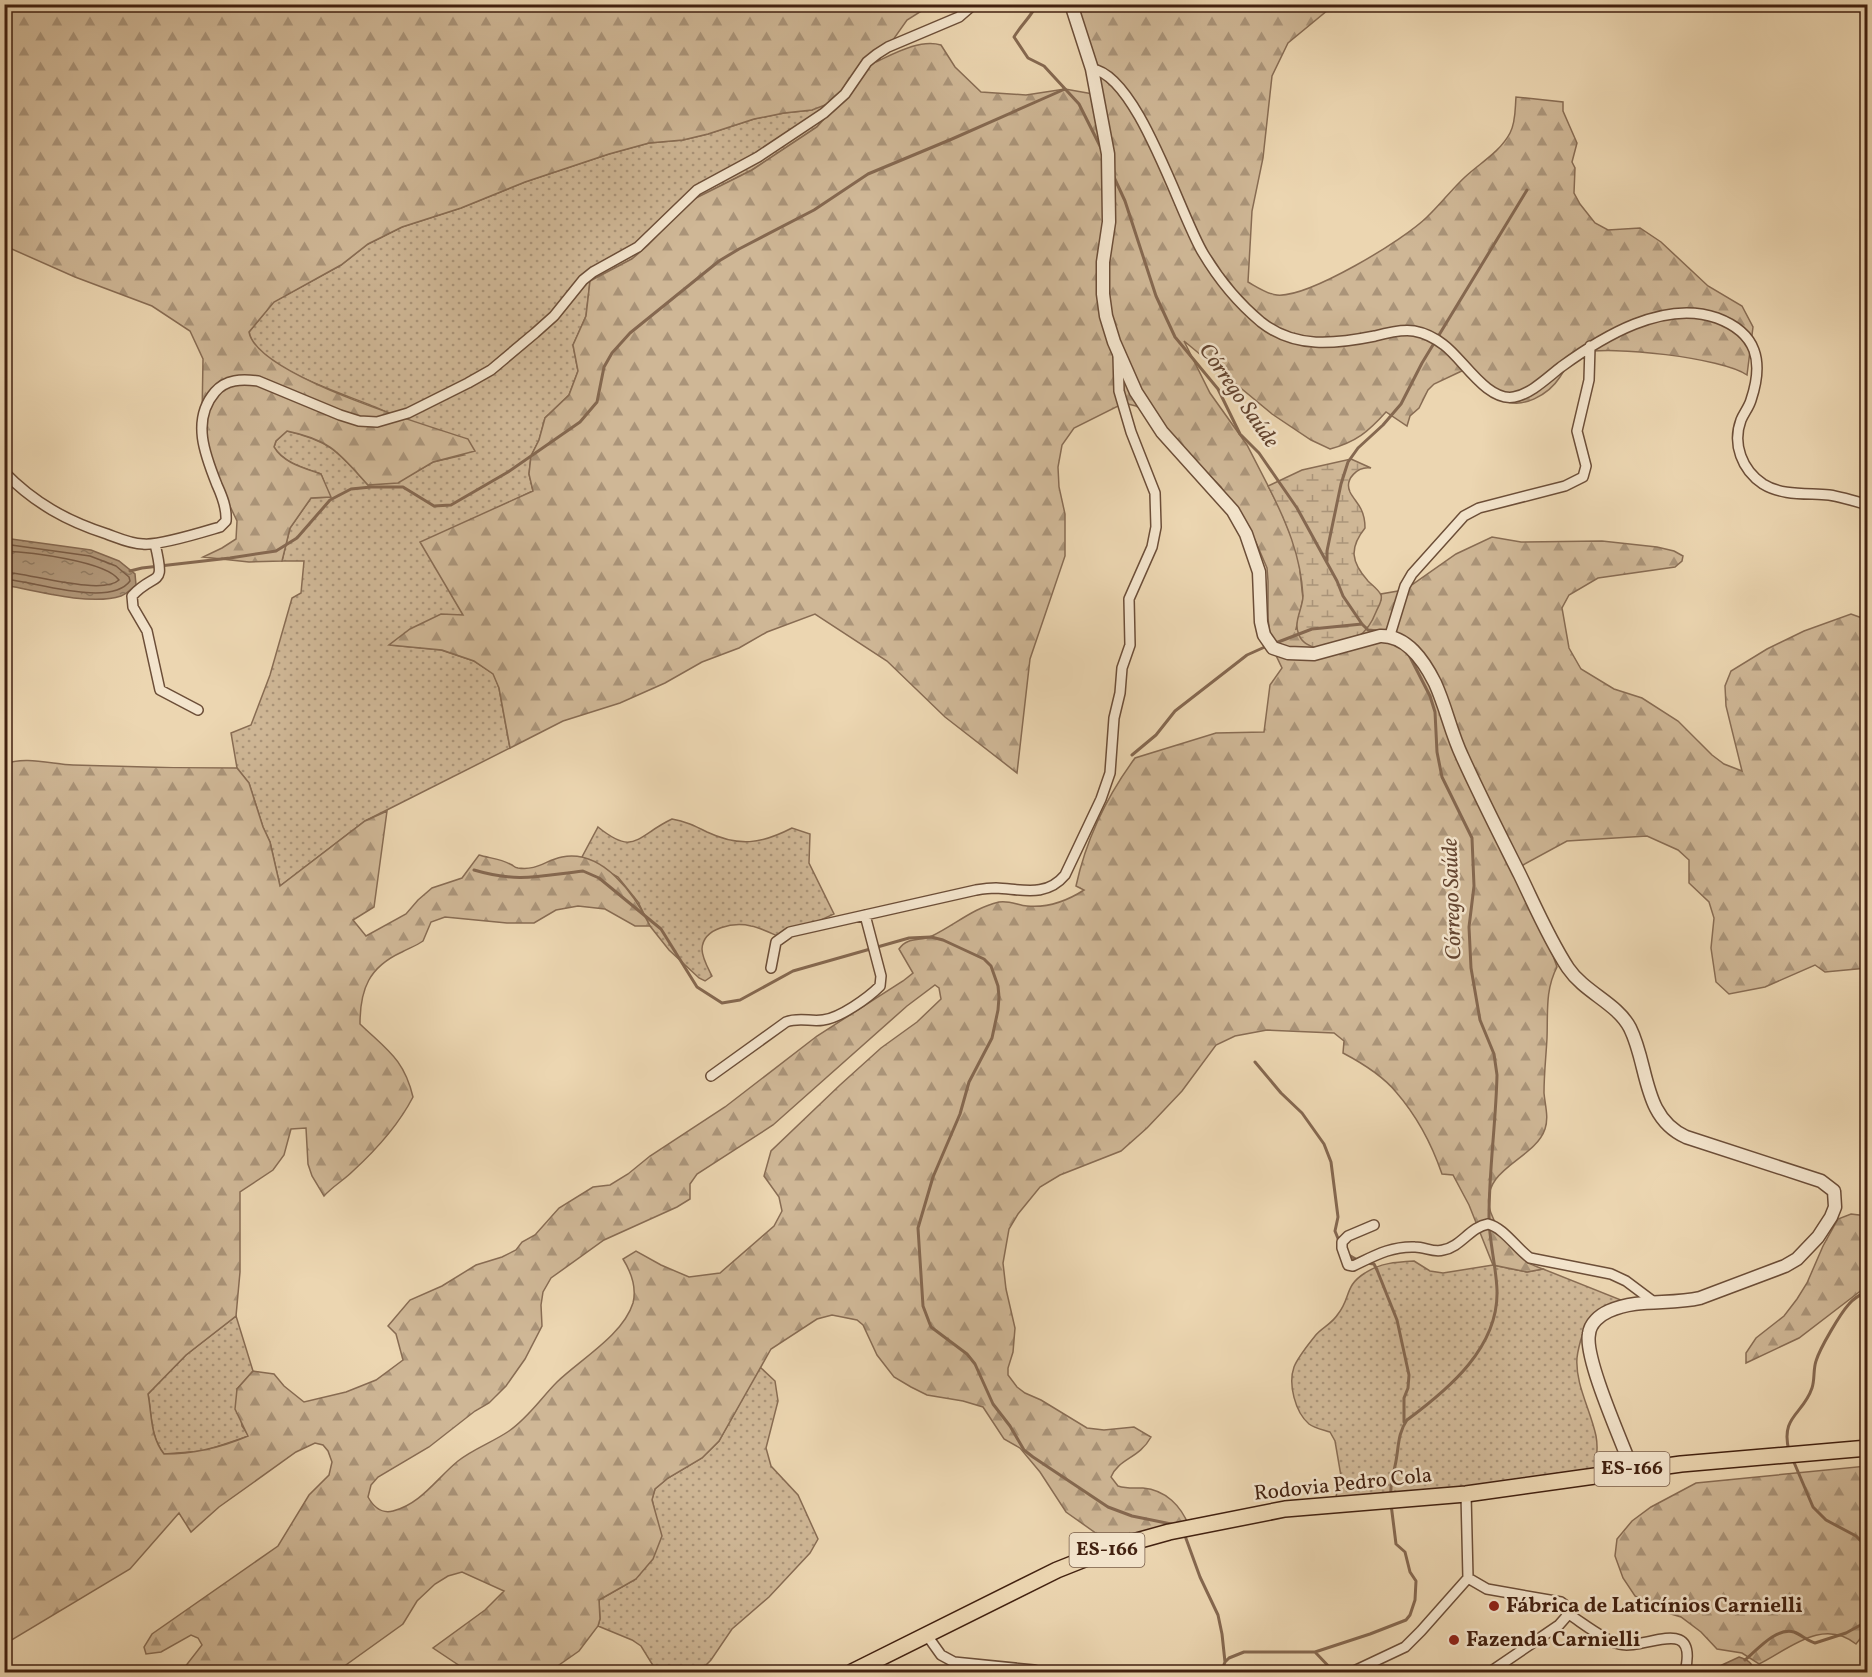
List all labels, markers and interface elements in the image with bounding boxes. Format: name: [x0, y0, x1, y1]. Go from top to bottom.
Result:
water label: Córrego Saúde: [1190, 337, 1286, 455]
water label: Córrego Saúde: [1435, 838, 1471, 960]
road number: ES-166: [1594, 1452, 1670, 1486]
street label: Rodovia Pedro Cola: [1252, 1461, 1434, 1509]
road number: ES-166: [1070, 1533, 1144, 1567]
place label: Fábrica de Laticínios Carnielli: [1506, 1592, 1803, 1621]
marker: Fábrica de Laticínios Carnielli: [1487, 1599, 1501, 1613]
place label: Fazenda Carnielli: [1466, 1626, 1640, 1655]
marker: Fazenda Carnielli: [1447, 1633, 1461, 1647]

